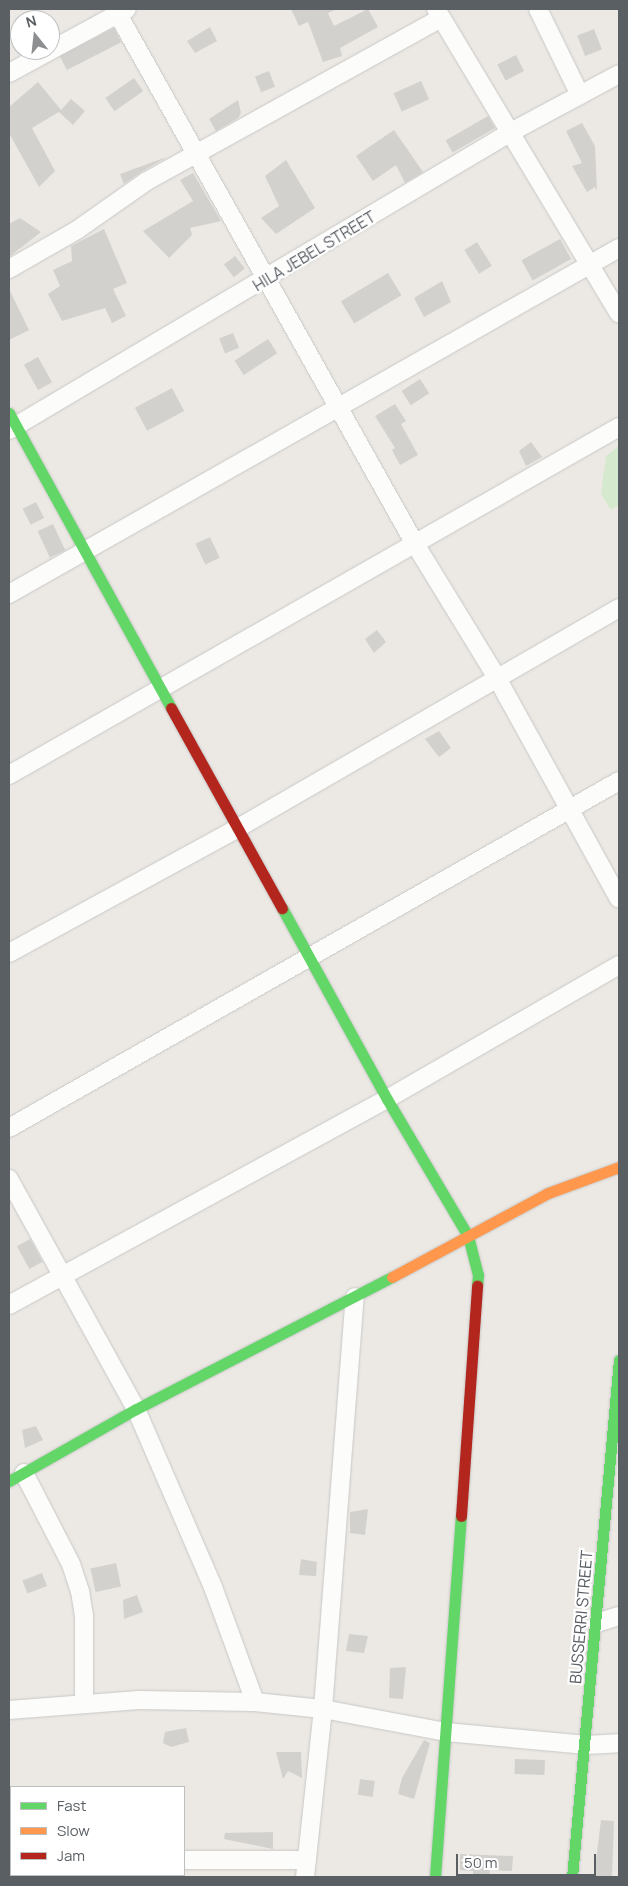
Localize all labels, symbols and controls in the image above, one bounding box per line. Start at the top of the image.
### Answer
north arrow [10,10,60,60]
text: N [24,11,38,32]
street label: HILA JEBEL STREET [249,207,379,295]
street label: BUSSERRI STREET [566,1549,596,1685]
legend [10,1786,185,1876]
text: Fast [57,1795,86,1816]
text: Slow [57,1820,90,1841]
scale bar [458,1844,598,1876]
text: Jam [57,1845,85,1866]
text: 50 m [464,1852,498,1873]

